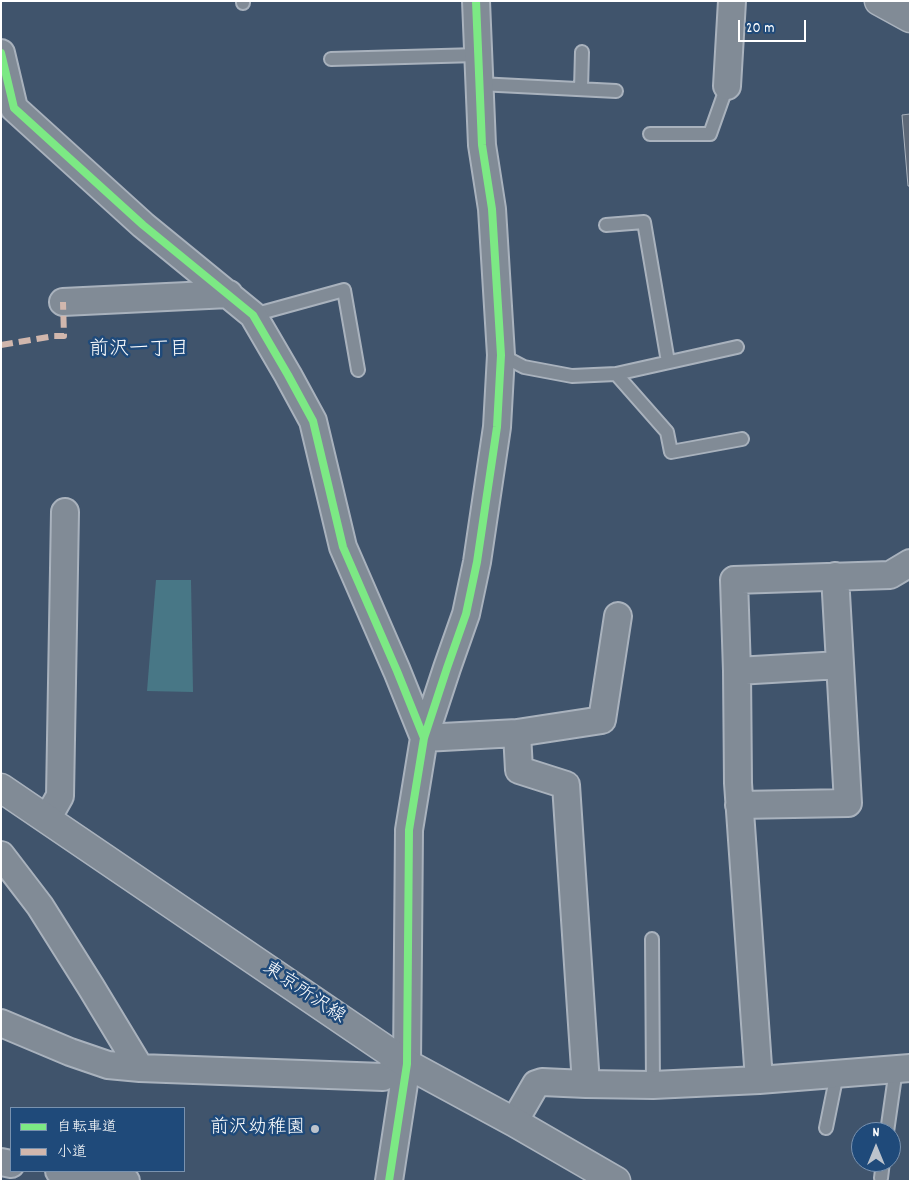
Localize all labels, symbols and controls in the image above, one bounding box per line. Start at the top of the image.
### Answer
scale bar [741,10,808,42]
text: 20 m [746,18,774,40]
district label: 前沢一丁目 [89,339,189,363]
street label: 東京所沢線 [257,958,349,1030]
legend [10,1107,185,1172]
text: 自転車道 [57,1117,117,1139]
place label: 前沢幼稚園 [210,1118,305,1140]
north arrow [851,1122,901,1172]
marker: 前沢幼稚園 [309,1123,321,1135]
text: N [873,1123,879,1143]
text: 小道 [57,1142,87,1164]

